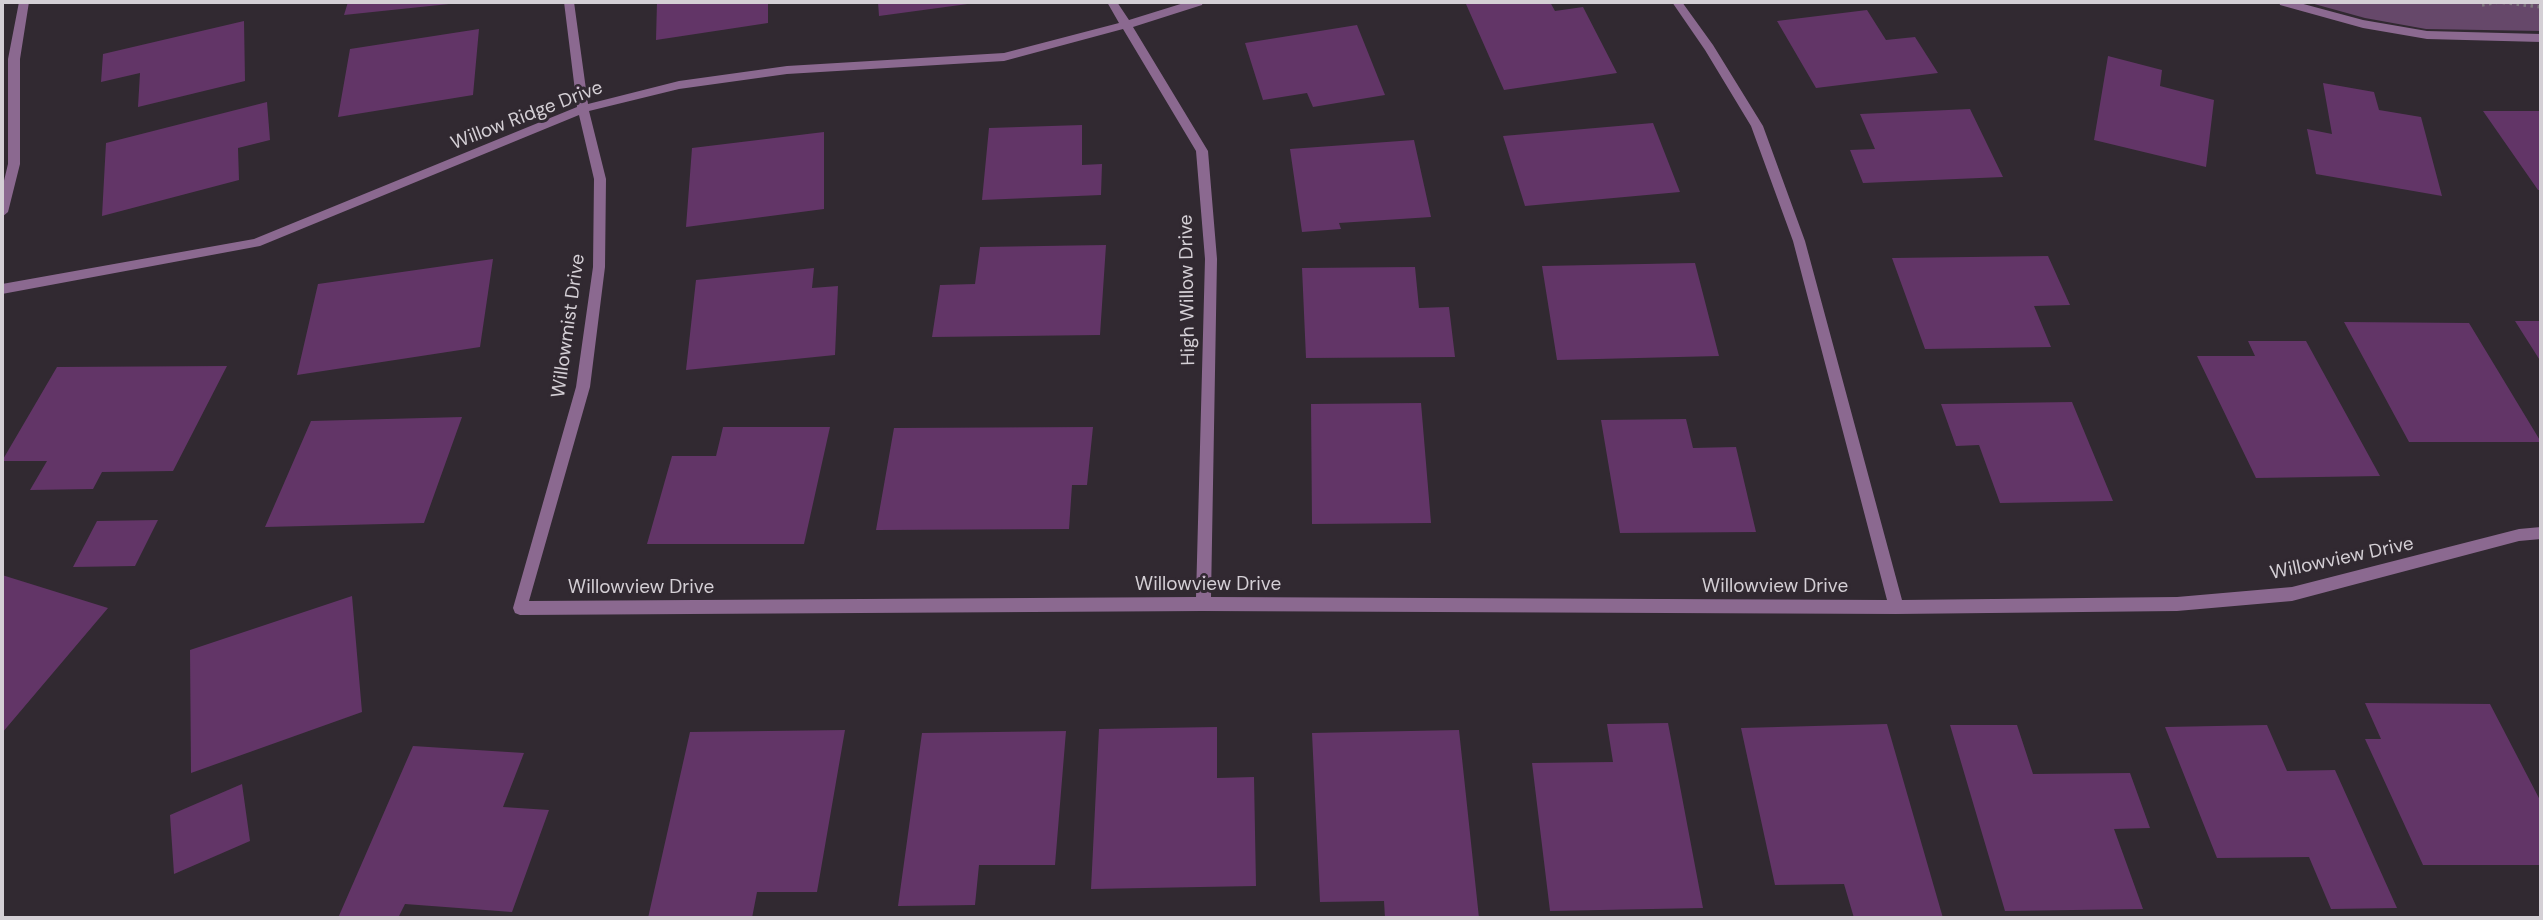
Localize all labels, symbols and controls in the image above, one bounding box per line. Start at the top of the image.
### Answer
street label: Willow Ridge Drive [448,77,606,155]
street label: High Willow Drive [1175,214,1201,366]
street label: Willowmist Drive [548,253,590,399]
street label: Willowview Drive [2268,533,2416,585]
street label: Willowview Drive [1135,574,1281,596]
street label: Willowview Drive [1702,576,1848,598]
street label: Willowview Drive [568,577,714,599]

